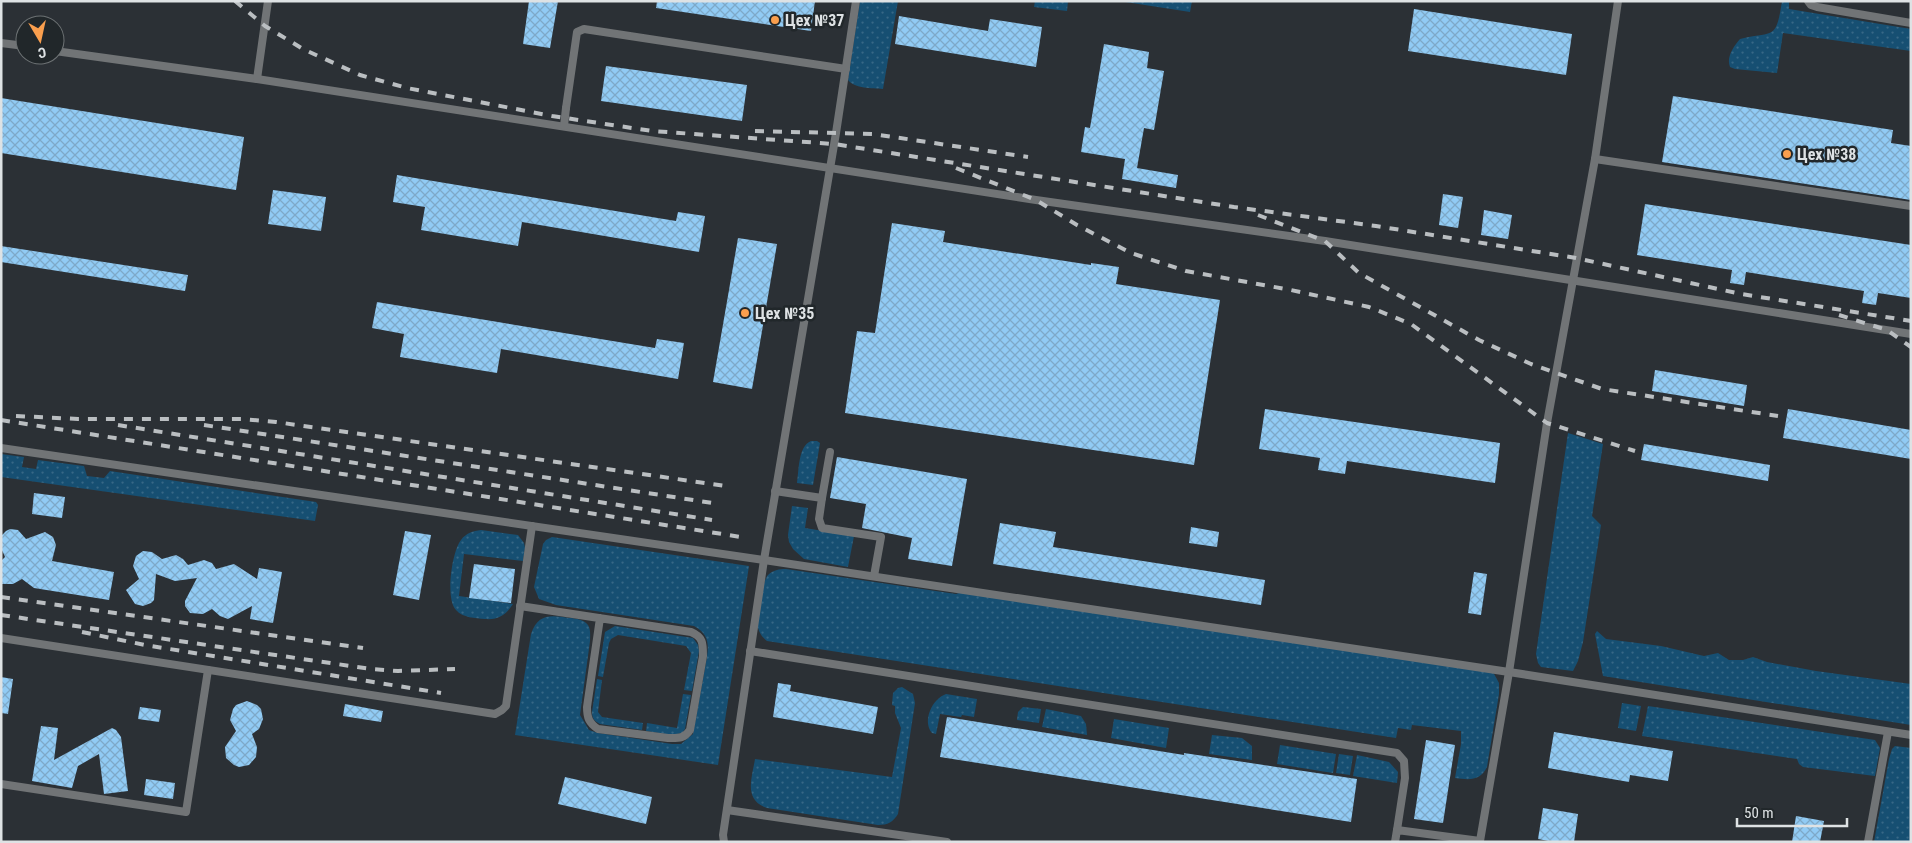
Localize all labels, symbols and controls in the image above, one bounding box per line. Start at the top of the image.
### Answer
place label: Цех №37 [785,11,844,30]
marker: Цех №37 [769,14,781,26]
north arrow [15,15,65,65]
text: С [37,44,47,61]
place label: Цех №38 [1797,145,1856,164]
marker: Цех №38 [1781,148,1793,160]
place label: Цех №35 [755,304,814,323]
marker: Цех №35 [739,307,751,319]
scale bar [1737,796,1847,828]
text: 50 m [1744,804,1774,822]

